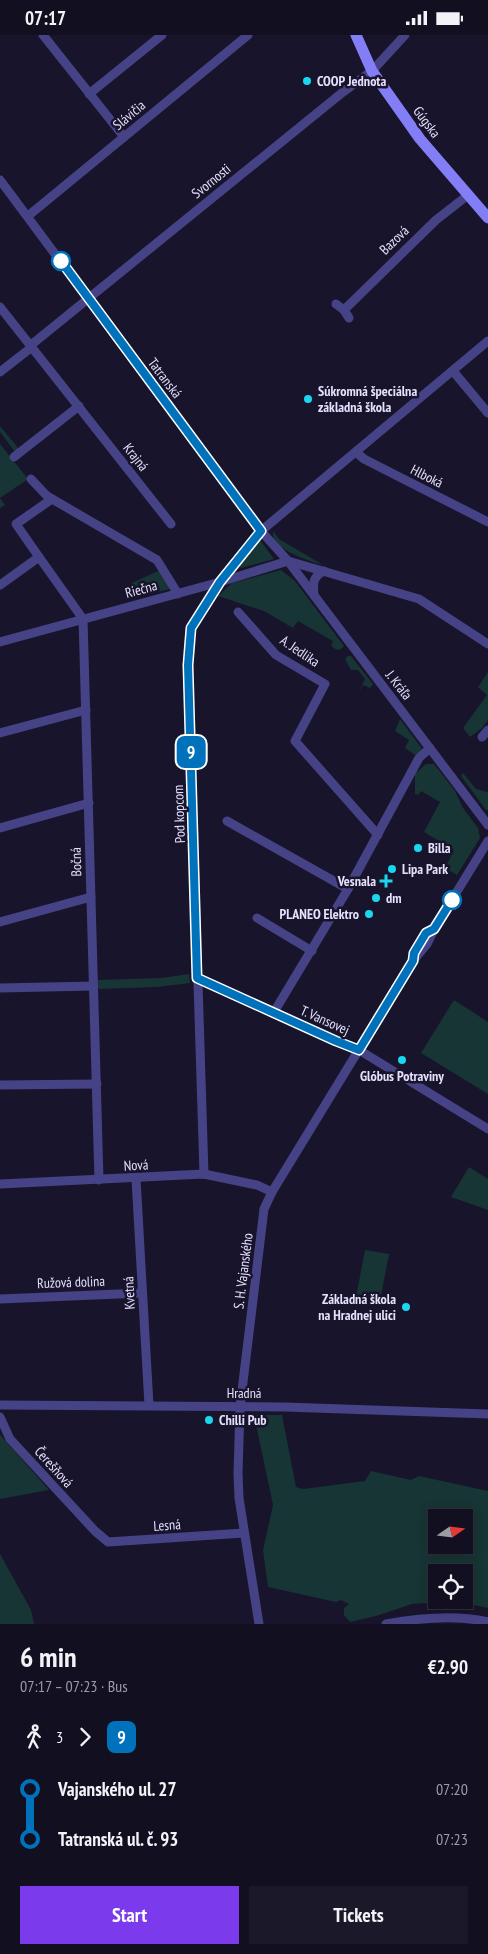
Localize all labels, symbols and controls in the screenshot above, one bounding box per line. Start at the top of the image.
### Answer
text: 07:17 [25,6,66,30]
place label: COOP Jednota [317,72,386,90]
marker: COOP Jednota [301,75,313,87]
street label: Slávičia [109,96,149,134]
street label: Gúgska [409,103,445,141]
street label: Svornosti [188,160,234,202]
street label: Bazová [376,222,412,258]
unlabelled marker [51,251,71,271]
street label: Tatranská [144,354,186,402]
place label: Súkromná špeciálna základná škola [318,382,417,416]
marker: Súkromná špeciálna základná škola [302,393,314,405]
street label: Krajná [119,439,153,475]
street label: Hlboká [408,460,446,492]
street label: Riečna [123,576,159,602]
street label: A. Jedlika [277,631,323,671]
street label: J. Kráľa [381,666,416,703]
line badge: 9 [175,736,207,768]
text: 9 [187,740,195,763]
street label: Pod kopcom [169,785,189,843]
place label: Billa [428,839,451,857]
marker: Billa [412,842,424,854]
street label: Bočná [67,847,85,877]
place label: Lipa Park [402,860,448,878]
marker: Lipa Park [386,863,398,875]
place label: Vesnala [337,872,376,890]
marker: Vesnala [380,875,392,887]
place label: dm [386,889,402,907]
unlabelled marker [442,890,462,910]
marker: dm [370,892,382,904]
place label: PLANEO Elektro [280,905,359,923]
marker: PLANEO Elektro [363,908,375,920]
street label: T. Vansovej [298,1001,352,1039]
marker: Glóbus Potraviny [396,1054,408,1066]
place label: Glóbus Potraviny [360,1067,444,1085]
street label: Nová [123,1155,149,1175]
street label: S. H. Vajanského [229,1232,257,1310]
street label: Ružová dolina [37,1272,105,1292]
street label: Kvetná [119,1276,139,1310]
place label: Základná škola na Hradnej ulici [318,1290,396,1324]
marker: Základná škola na Hradnej ulici [400,1301,412,1313]
street label: Hradná [227,1384,261,1402]
place label: Chilli Pub [219,1411,266,1429]
marker: Chilli Pub [203,1414,215,1426]
street label: Čerešňová [31,1443,77,1491]
north arrow [428,1509,472,1554]
map controls [428,1509,473,1609]
street label: Lesná [153,1515,181,1535]
button: locate [428,1564,473,1609]
text: 6 min [20,1638,77,1675]
text: €2.90 [428,1655,468,1679]
text: 07:17 – 07:23 · Bus [20,1676,128,1696]
icon: walk [20,1723,48,1751]
icon: forward [71,1723,99,1751]
text: 9 [117,1725,126,1748]
text: 3 [56,1727,63,1747]
text: Vajanského ul. 27 [58,1777,176,1801]
text: 07:20 [436,1779,468,1799]
text: Tatranská ul. č. 93 [58,1827,178,1851]
text: 07:23 [436,1829,468,1849]
button: Start [20,1886,239,1944]
button: Tickets [249,1886,468,1944]

